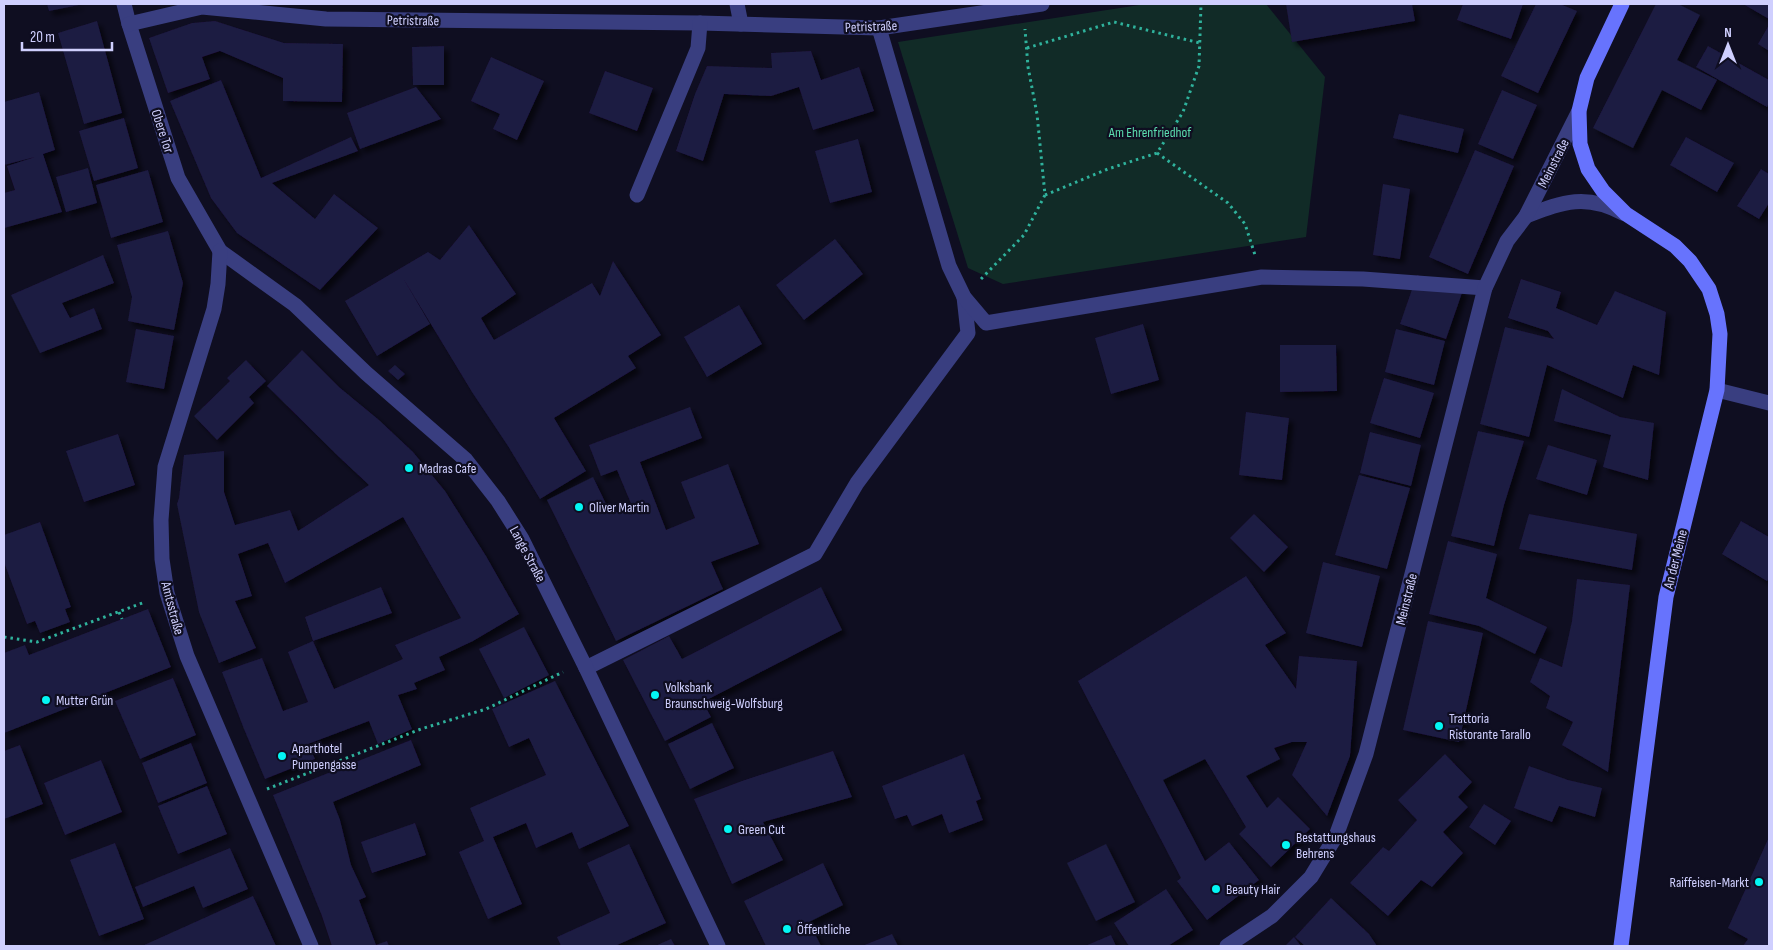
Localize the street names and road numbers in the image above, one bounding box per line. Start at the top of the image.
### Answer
street label: Petristraße [387,12,439,29]
street label: Petristraße [845,17,897,36]
street label: Obere Tor [148,107,177,155]
street label: Meinstraße [1534,136,1573,190]
street label: Lange Straße [506,523,549,585]
street label: An der Meine [1660,528,1691,591]
street label: Meinstraße [1392,572,1421,627]
street label: Amtsstraße [157,579,188,637]

